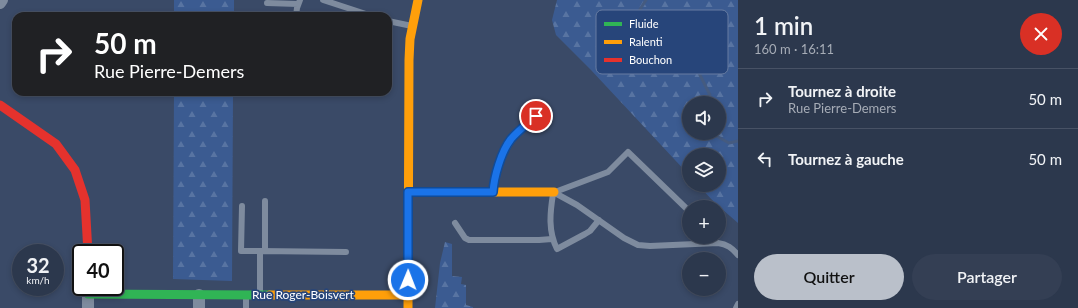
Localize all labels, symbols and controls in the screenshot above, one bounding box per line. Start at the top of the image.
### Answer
legend [596,10,728,74]
text: 1 min [754,11,813,40]
button: close [1020,13,1062,55]
text: Fluide [629,17,659,30]
text: 50 m [94,26,157,60]
icon: right [28,28,80,80]
text: Ralenti [629,35,663,48]
text: 160 m · 16:11 [754,41,834,57]
text: Bouchon [629,53,672,66]
text: Rue Pierre-Demers [94,60,244,82]
text: Tournez à droite [788,82,896,100]
icon: right [754,88,776,110]
text: 50 m [1028,90,1062,108]
map controls [682,96,726,296]
button: sound [682,96,726,140]
pin [519,99,553,133]
text: Rue Pierre-Demers [788,100,897,116]
icon: arrive [525,105,547,127]
button: layers [682,148,726,192]
icon: left [754,148,776,170]
text: Tournez à gauche [788,150,904,168]
text: 50 m [1028,150,1062,168]
button: + [682,200,726,244]
speed limit sign: 40 [72,244,124,296]
button: − [682,252,726,296]
text: 32 [26,253,50,277]
button: Quitter [754,254,904,300]
button: Partager [912,254,1062,300]
position arrow [387,259,429,301]
text: km/h [26,274,50,286]
street label: Rue Roger-Boisvert [252,287,355,302]

